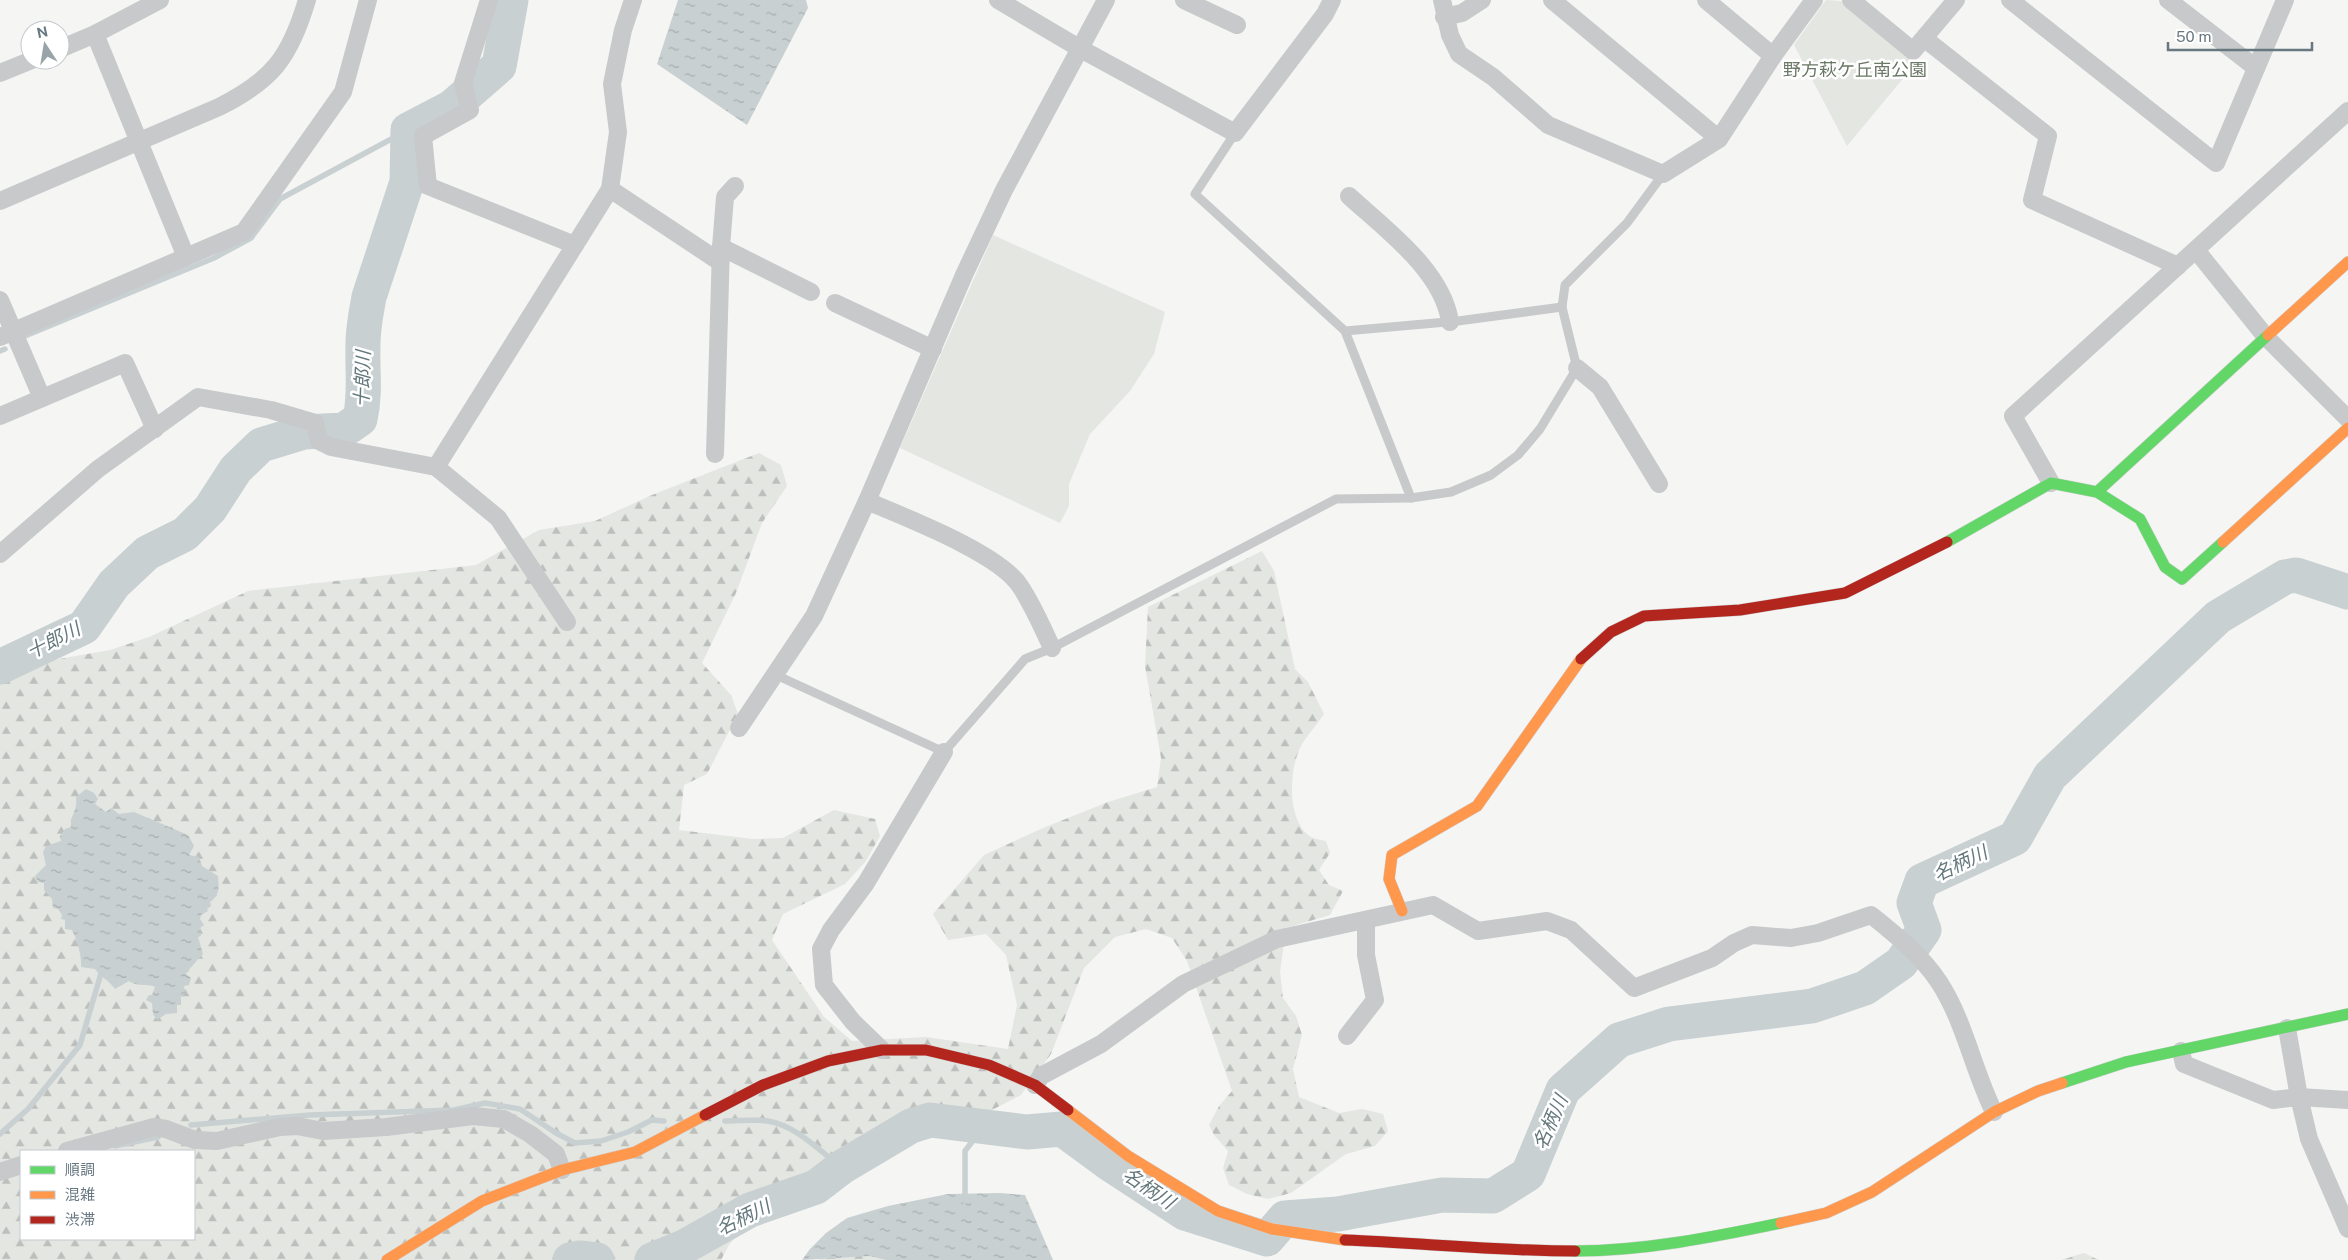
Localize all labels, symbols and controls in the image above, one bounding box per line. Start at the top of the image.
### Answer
north arrow [20,20,70,70]
scale bar [2168,20,2312,52]
text: N [35,23,49,41]
text: 50 m [2176,28,2211,45]
park label: 野方萩ケ丘南公園 [1783,59,1927,80]
water label: 十郎川 [350,348,374,408]
water label: 十郎川 [23,616,85,663]
water label: 名柄川 [1930,840,1992,885]
water label: 名柄川 [1528,1090,1572,1153]
legend [20,1150,195,1240]
text: 順調 [65,1161,95,1178]
water label: 名柄川 [1119,1163,1180,1214]
text: 混雑 [65,1186,95,1203]
water label: 名柄川 [713,1194,775,1239]
text: 渋滞 [65,1211,95,1228]

